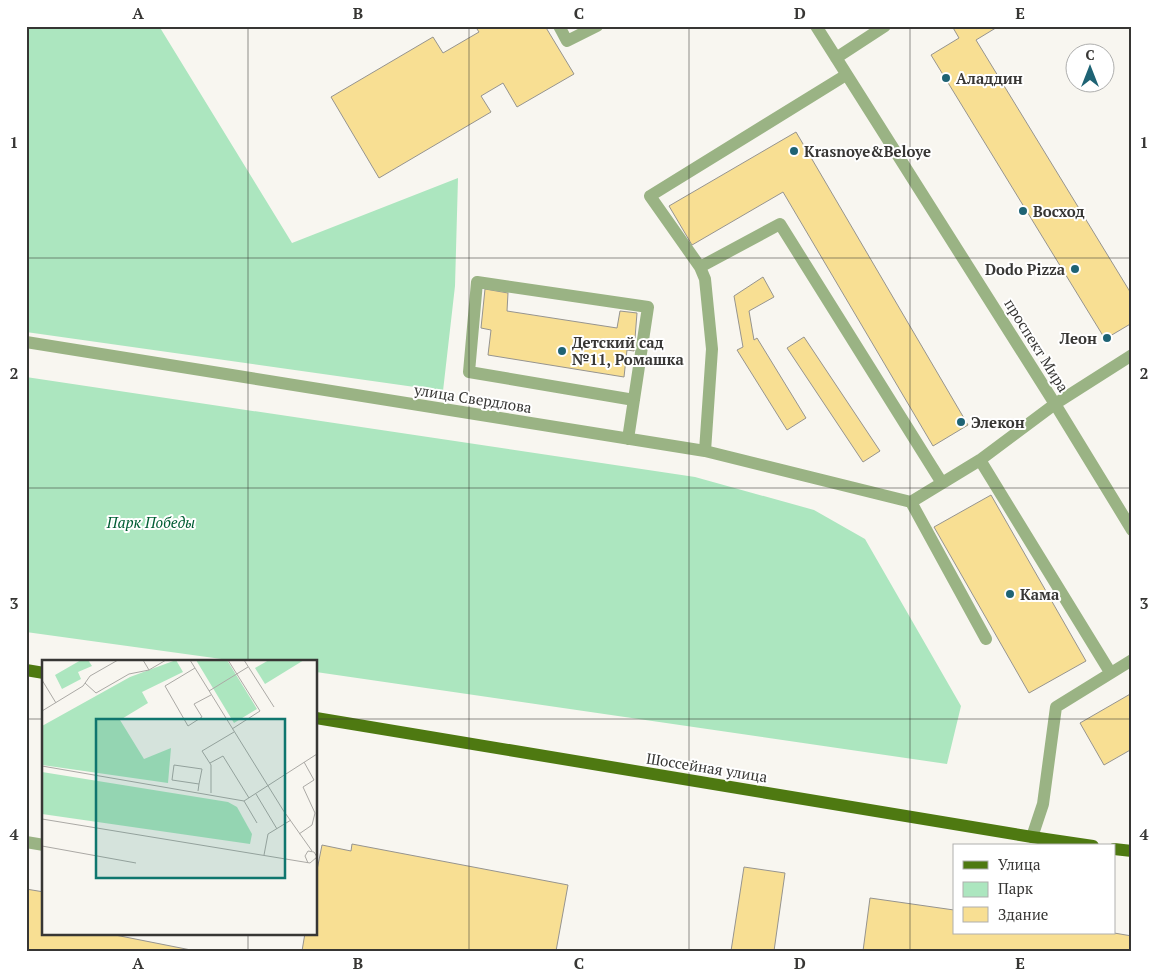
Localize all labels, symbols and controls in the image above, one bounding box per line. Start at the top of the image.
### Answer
text: A [132,2,144,24]
text: B [353,2,363,24]
text: C [574,2,584,24]
text: D [794,2,806,24]
text: E [1015,2,1025,24]
north arrow [1066,42,1116,92]
text: С [1085,45,1095,64]
place label: Аладдин [956,68,1023,88]
marker: Аладдин [940,72,952,84]
text: 1 [9,131,19,153]
text: 1 [1139,131,1149,153]
place label: Krasnoye&Beloye [804,141,931,161]
marker: Krasnoye&Beloye [788,145,800,157]
place label: Восход [1033,201,1085,221]
marker: Восход [1017,205,1029,217]
place label: Dodo Pizza [985,259,1066,279]
marker: Dodo Pizza [1069,263,1081,275]
street label: проспект Мира [1000,295,1074,396]
place label: Леон [1059,328,1097,348]
place label: Детский сад №11, Ромашка [572,332,685,369]
marker: Леон [1101,332,1113,344]
marker: Детский сад №11, Ромашка [556,345,568,357]
text: 2 [9,362,19,384]
text: 2 [1139,362,1149,384]
street label: улица Свердлова [412,379,534,417]
place label: Элекон [971,412,1025,432]
marker: Элекон [955,416,967,428]
park label: Парк Победы [106,512,195,532]
place label: Кама [1020,584,1060,604]
marker: Кама [1004,588,1016,600]
text: 3 [9,592,19,614]
text: 3 [1139,592,1149,614]
inset map [42,660,318,934]
street label: Шоссейная улица [645,748,769,786]
text: 4 [9,823,19,845]
text: 4 [1139,823,1149,845]
legend [953,844,1116,934]
text: Улица [998,854,1041,874]
text: Парк [998,878,1034,898]
text: Здание [998,904,1048,924]
text: A [132,952,144,974]
text: B [353,952,363,974]
text: C [574,952,584,974]
text: D [794,952,806,974]
text: E [1015,952,1025,974]

